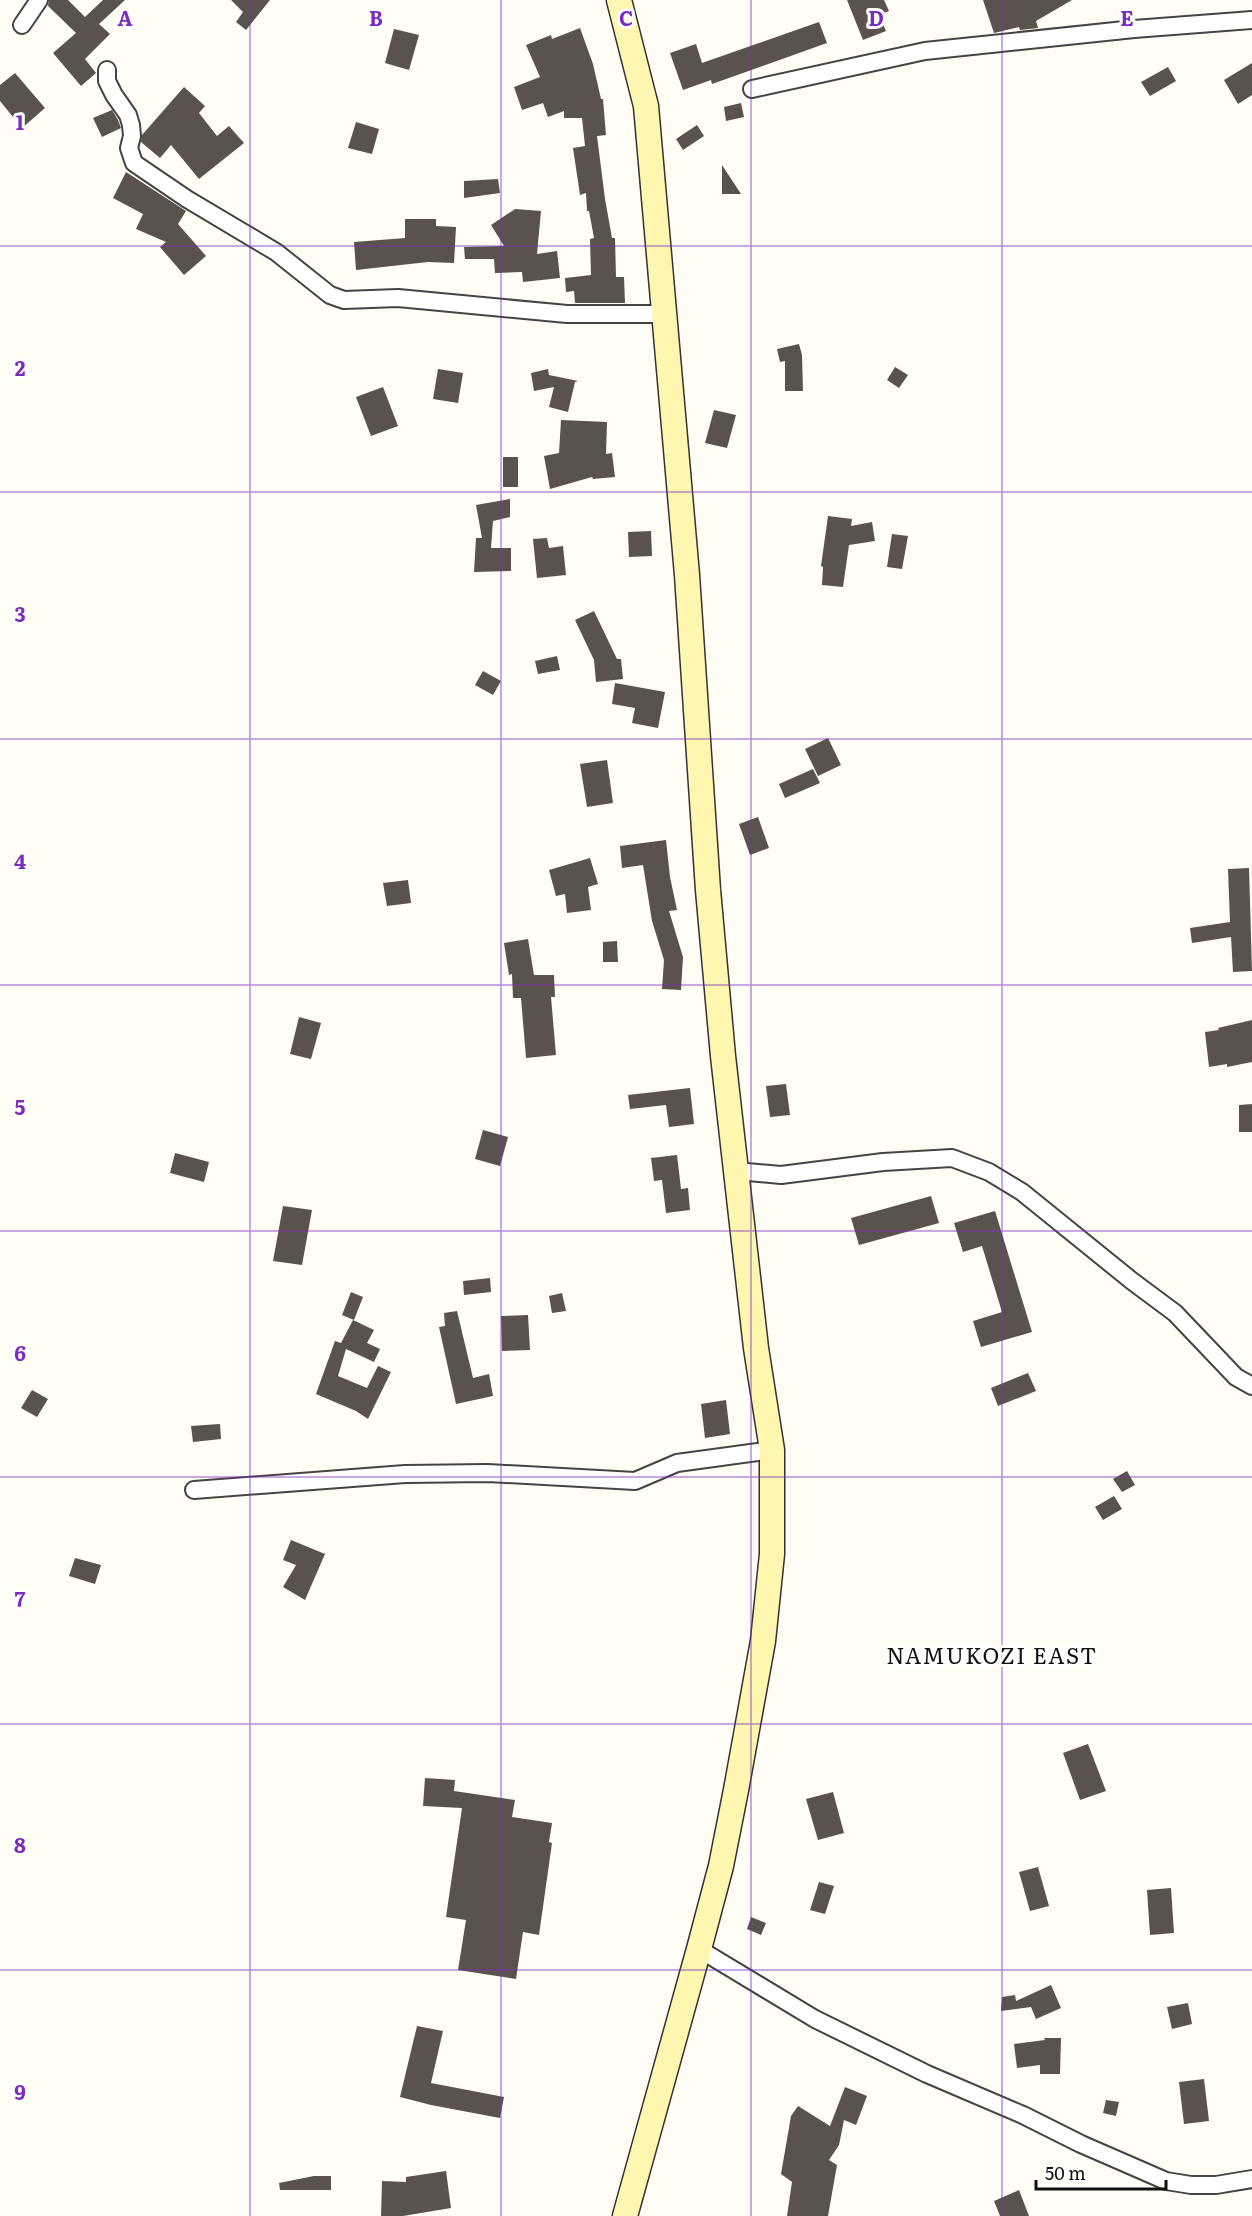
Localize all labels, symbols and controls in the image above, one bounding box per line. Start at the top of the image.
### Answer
text: A [117,2,133,32]
text: B [369,2,383,32]
text: C [619,2,633,32]
text: D [868,2,884,32]
text: E [1120,2,1134,32]
text: 1 [16,106,24,136]
text: 2 [15,352,26,382]
text: 3 [14,598,26,628]
text: 4 [14,845,26,875]
text: 5 [15,1091,26,1121]
text: 6 [14,1337,26,1367]
text: 7 [15,1583,26,1613]
district label: NAMUKOZI EAST [886,1638,1098,1671]
text: 8 [14,1829,26,1859]
text: 9 [14,2076,26,2106]
scale bar [1036,2153,1166,2191]
text: 50 m [1045,2159,1086,2186]

